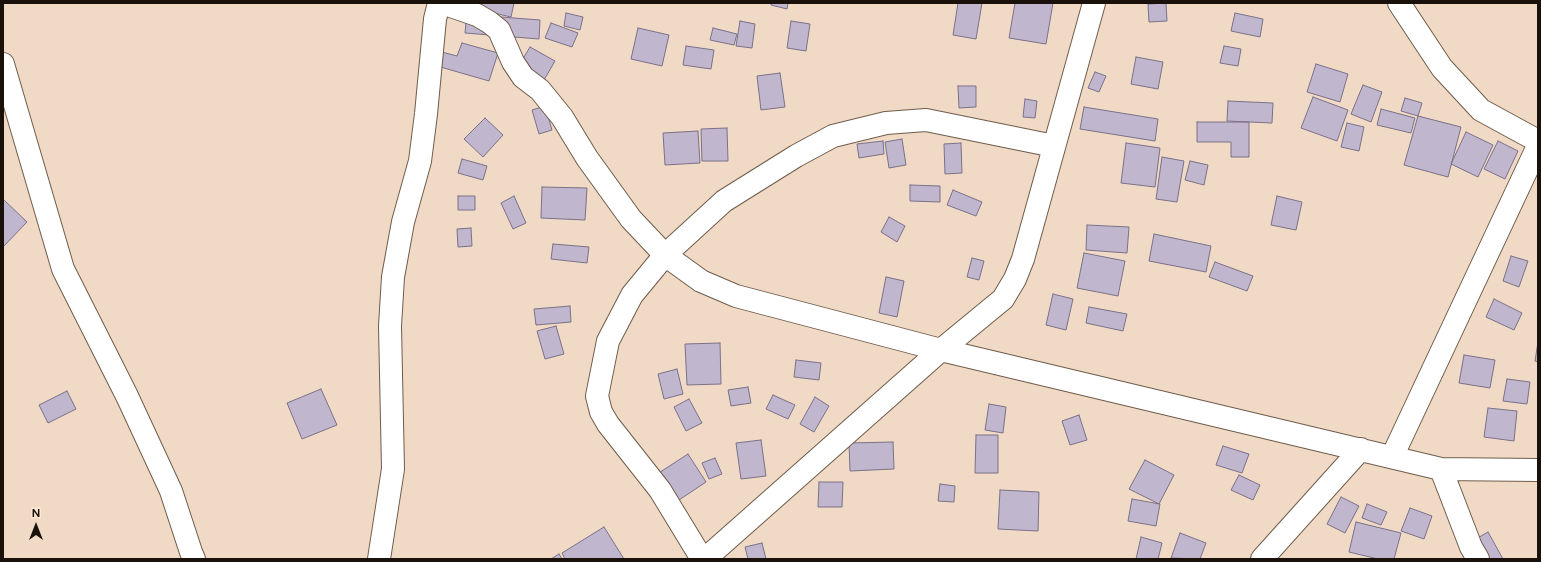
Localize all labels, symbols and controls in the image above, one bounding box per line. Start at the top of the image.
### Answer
north arrow [16,506,56,546]
text: N [32,507,40,520]

